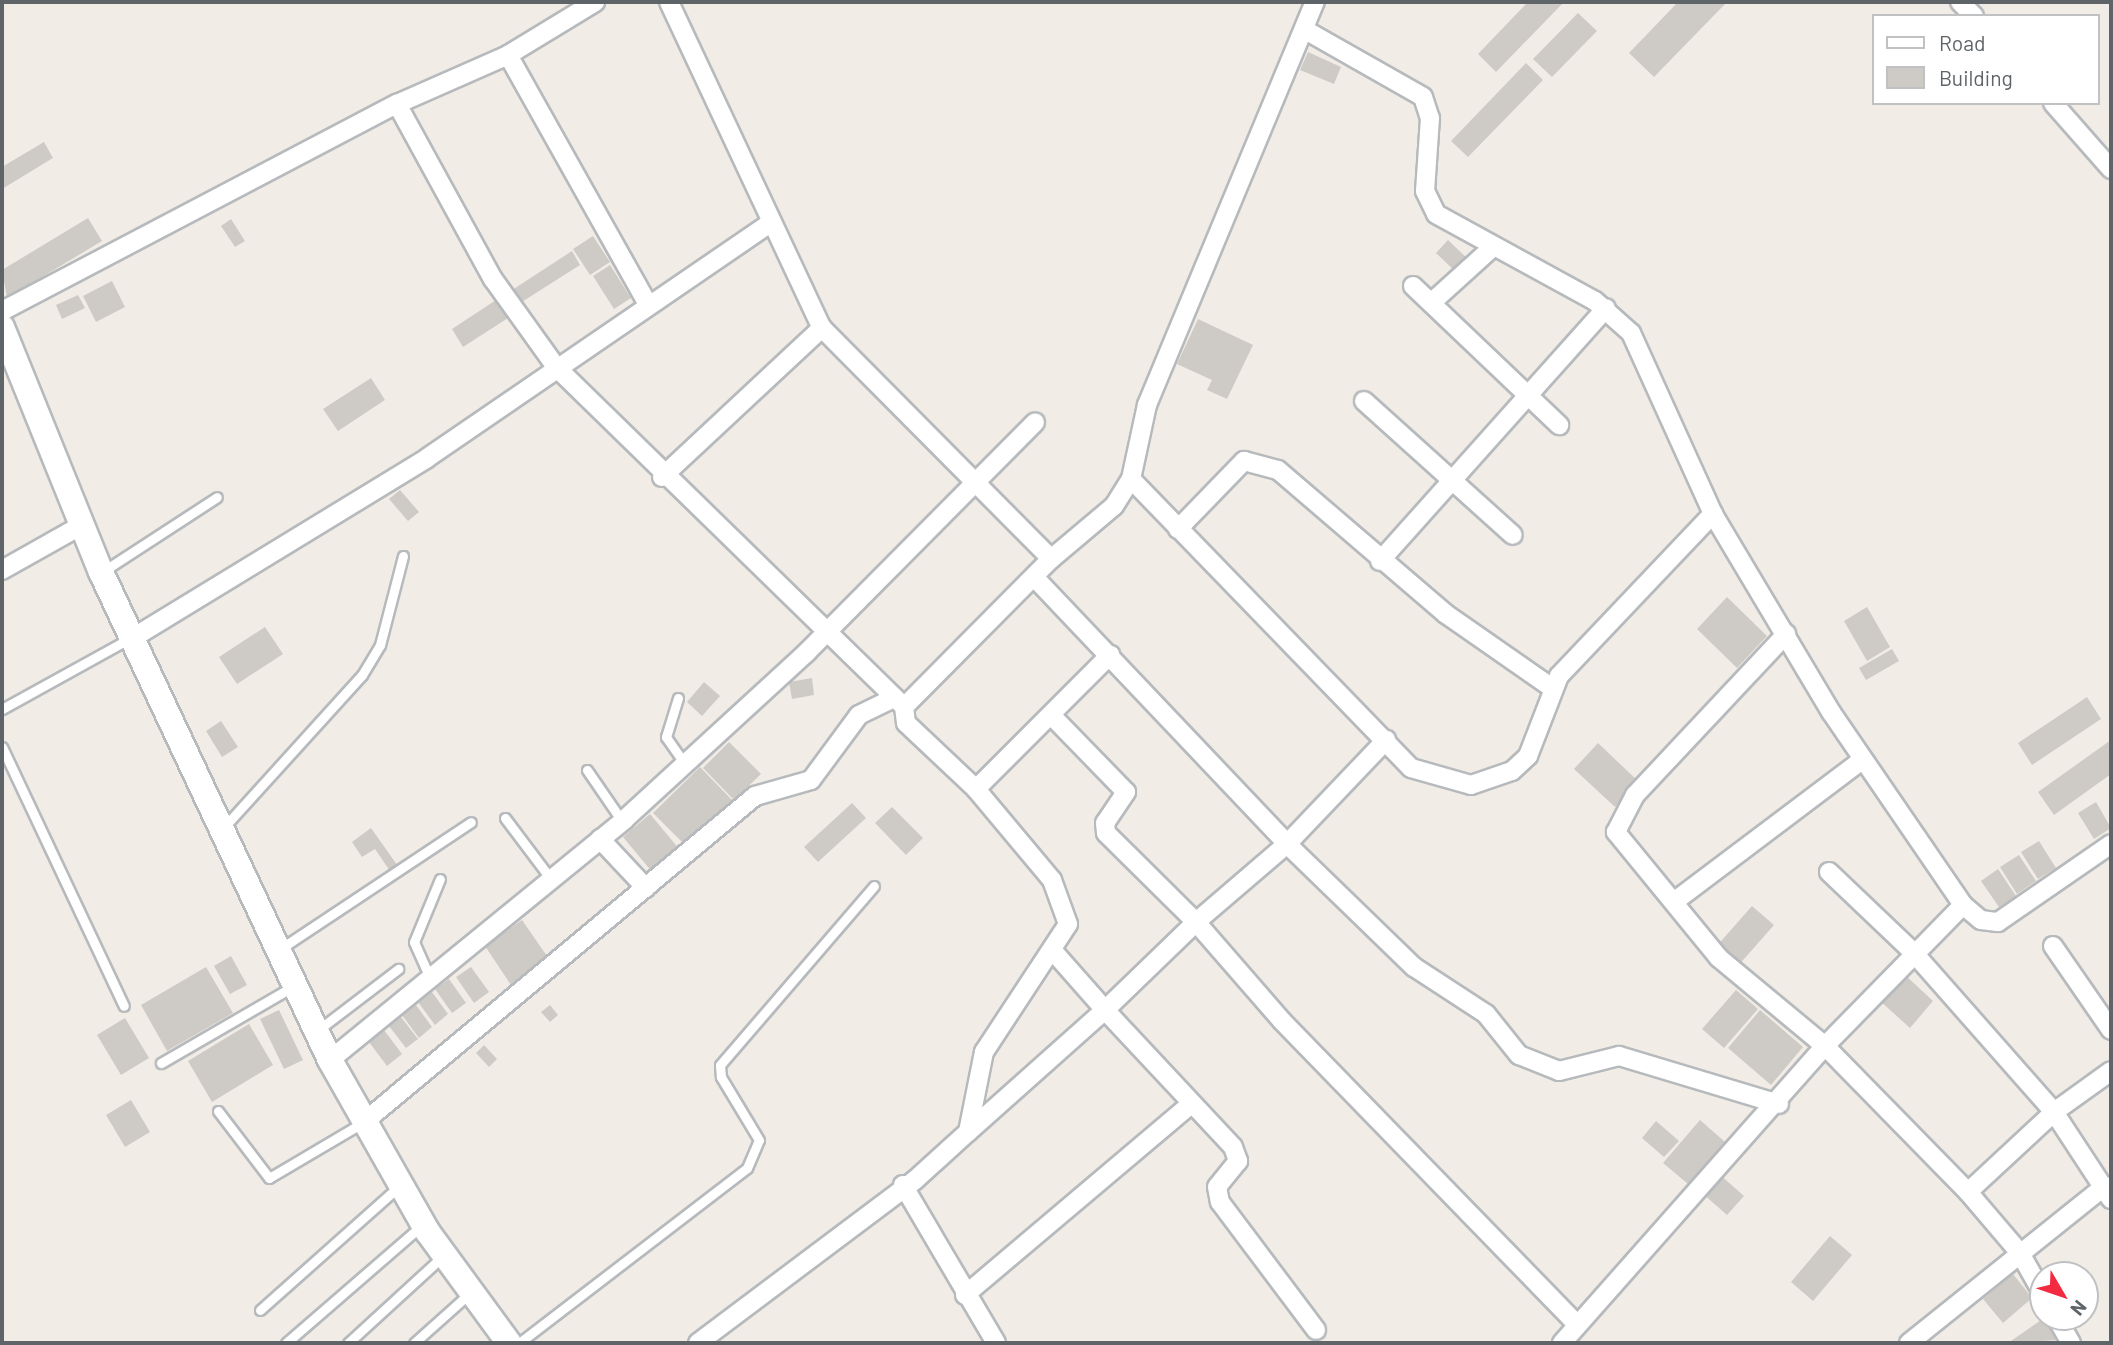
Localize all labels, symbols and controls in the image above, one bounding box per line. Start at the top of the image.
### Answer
legend [1871,14,2099,105]
text: Road [1939,30,1985,55]
text: Building [1939,65,2013,90]
north arrow [2029,1261,2099,1331]
text: N [2066,1296,2092,1320]

